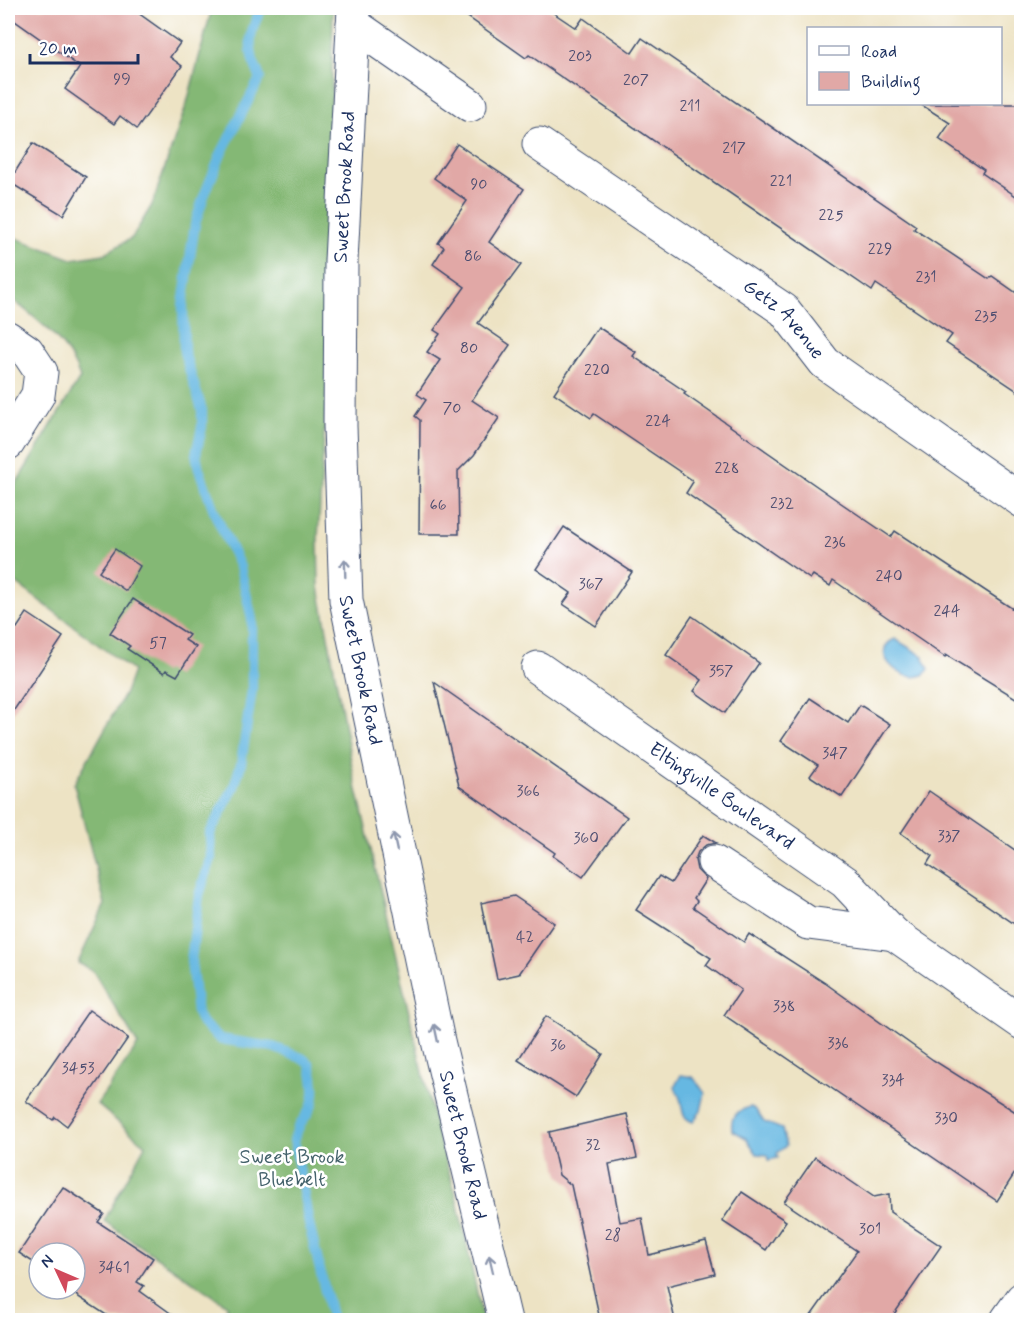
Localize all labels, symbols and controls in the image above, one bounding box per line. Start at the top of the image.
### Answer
scale bar [30,27,138,65]
legend [807,27,1002,105]
text: 20 m [39,37,77,61]
text: Road [861,40,897,64]
house number: 203 [568,46,592,67]
house number: 99 [113,69,131,90]
house number: 207 [623,70,649,91]
text: Building [861,70,921,96]
house number: 211 [680,96,700,117]
street label: Sweet Brook Road [328,110,362,264]
house number: 217 [722,138,746,159]
house number: 221 [770,171,792,192]
house number: 90 [470,174,488,195]
house number: 225 [818,205,844,226]
house number: 229 [868,239,892,260]
house number: 86 [464,246,482,267]
house number: 231 [916,267,936,288]
street label: Getz Avenue [738,272,831,365]
house number: 235 [974,306,998,327]
house number: 80 [460,338,478,359]
house number: 220 [584,360,610,381]
house number: 70 [443,398,461,419]
house number: 224 [645,411,671,432]
house number: 228 [715,458,739,479]
house number: 232 [770,493,795,514]
house number: 66 [429,495,447,516]
house number: 236 [824,532,846,553]
one-way arrow [339,559,351,579]
house number: 240 [875,566,903,587]
house number: 367 [578,574,604,595]
street label: Sweet Brook Road [332,593,389,747]
house number: 244 [934,601,960,622]
house number: 57 [149,633,167,654]
house number: 357 [709,661,733,682]
street label: Eltingville Boulevard [644,736,800,856]
house number: 347 [822,743,848,764]
house number: 366 [516,781,540,802]
house number: 337 [938,826,961,847]
house number: 360 [573,828,599,849]
one-way arrow [389,833,401,852]
house number: 42 [516,927,534,948]
house number: 338 [773,996,795,1017]
one-way arrow [430,1024,442,1043]
house number: 336 [827,1033,849,1054]
house number: 36 [550,1035,566,1056]
house number: 3453 [61,1058,95,1079]
street label: Sweet Brook Road [432,1068,494,1222]
house number: 334 [881,1070,905,1091]
house number: 330 [934,1108,958,1129]
house number: 32 [585,1135,601,1156]
park label: Sweet Brook Bluebelt [239,1144,345,1194]
house number: 301 [859,1219,881,1240]
house number: 28 [605,1225,621,1246]
north arrow [27,1241,87,1301]
text: N [36,1250,59,1273]
one-way arrow [485,1254,497,1273]
house number: 3461 [98,1257,130,1278]

